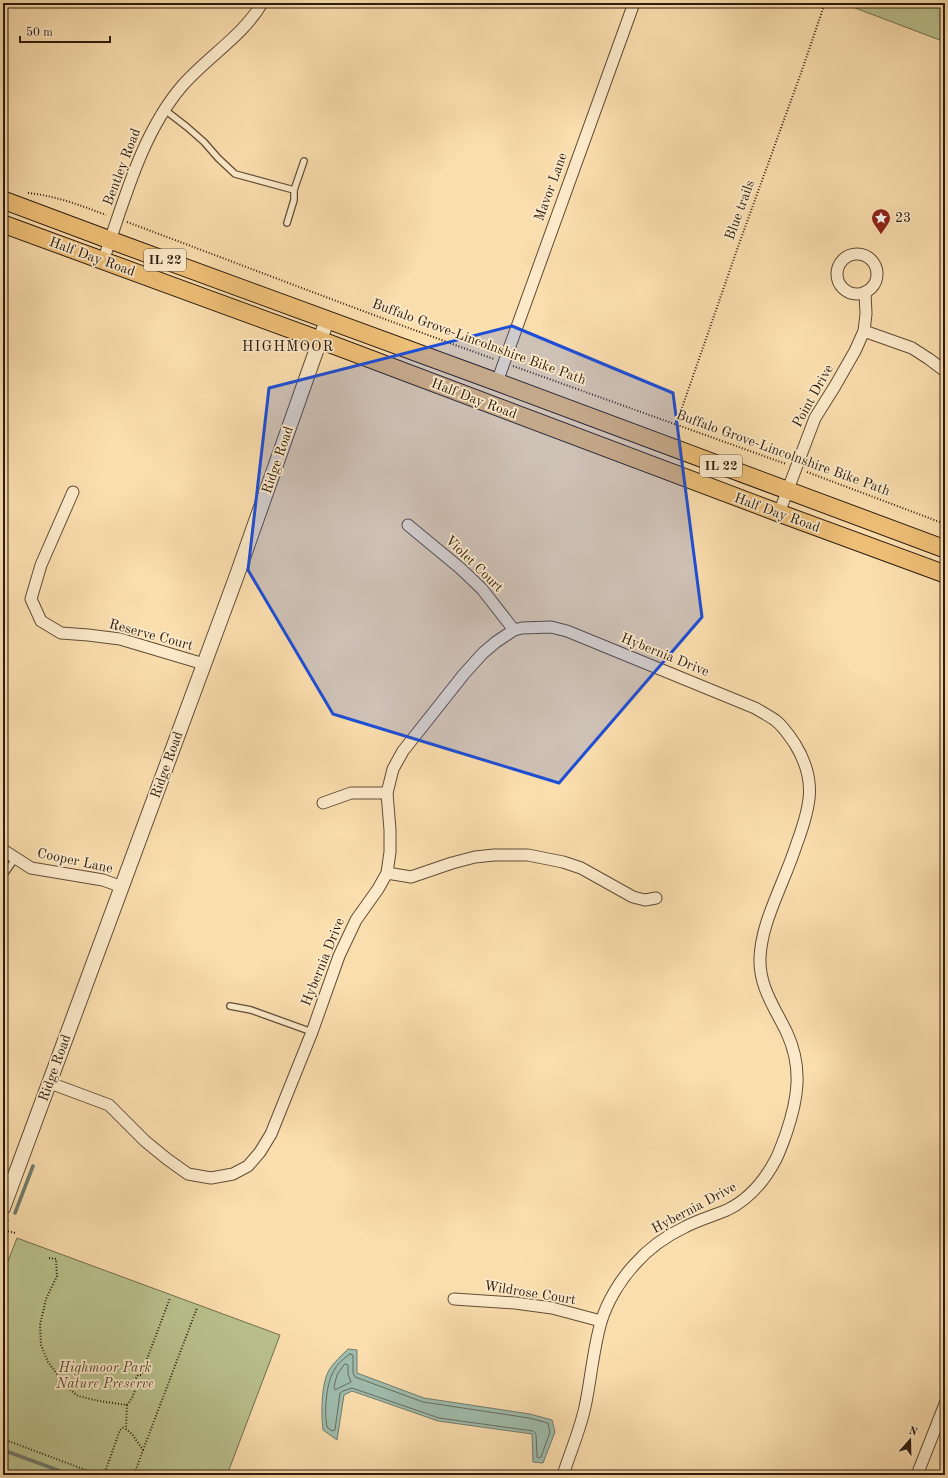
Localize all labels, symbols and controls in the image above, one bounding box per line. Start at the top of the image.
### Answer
scale bar [20,18,110,44]
text: 50 m [26,26,53,39]
street label: Bentley Road [101,127,143,207]
street label: Mavor Lane [532,151,570,223]
street label: Blue trails [723,178,757,242]
place icon: 23 [870,207,892,235]
place label: 23 [895,211,911,225]
street label: Half Day Road [47,235,137,279]
road number: IL 22 [144,249,186,271]
street label: Buffalo Grove-Lincolnshire Bike Path [370,297,588,387]
district label: HIGHMOOR [242,340,334,355]
street label: Point Drive [790,362,836,430]
street label: Half Day Road [429,376,519,422]
street label: Buffalo Grove-Lincolnshire Bike Path [674,408,892,498]
street label: Ridge Road [260,425,296,495]
road number: IL 22 [700,455,742,477]
street label: Half Day Road [732,491,822,535]
street label: Violet Court [442,533,506,595]
street label: Reserve Court [108,617,195,653]
street label: Hybernia Drive [619,631,711,679]
street label: Ridge Road [148,730,186,800]
street label: Cooper Lane [36,846,114,876]
street label: Hybernia Drive [299,916,347,1008]
street label: Ridge Road [36,1033,74,1103]
street label: Hybernia Drive [649,1180,739,1236]
street label: Wildrose Court [483,1279,577,1307]
park label: Highmoor Park Nature Preserve [55,1361,154,1391]
north arrow [890,1420,930,1460]
text: N [907,1425,919,1439]

